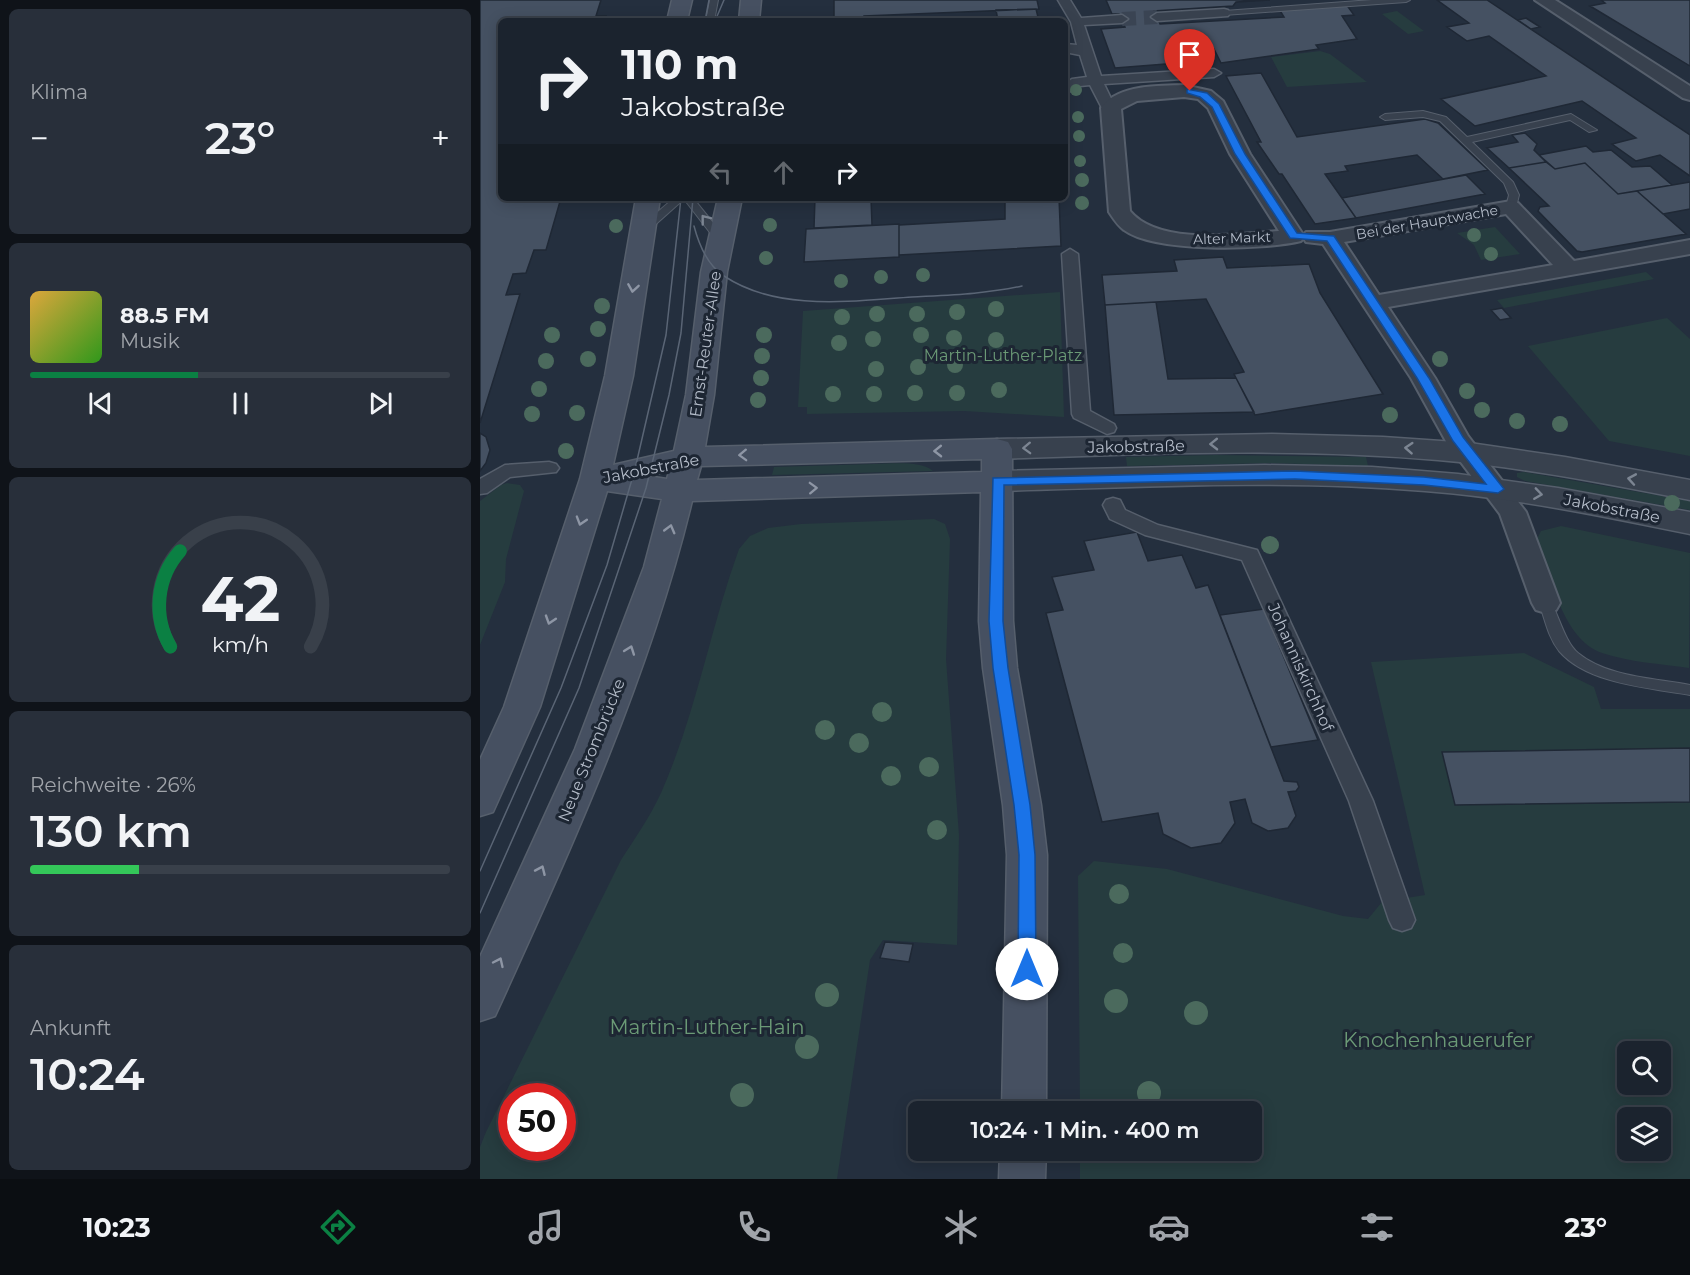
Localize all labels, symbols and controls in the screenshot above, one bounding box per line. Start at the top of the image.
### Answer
pin [1164,29,1215,91]
text: 110 m [621,38,738,90]
icon: arrive [1173,38,1206,71]
icon: right [522,42,600,120]
text: Klima [30,80,88,104]
text: Jakobstraße [621,90,785,123]
text: 23° [205,110,275,165]
text: − [30,118,49,158]
text: + [431,118,450,158]
icon: left [704,156,737,189]
icon: ahead [767,156,800,189]
icon: right [830,156,863,189]
street label: Bei der Hauptwache [1355,201,1499,243]
one-way arrow [702,215,713,226]
street label: Alter Markt [1193,228,1272,248]
street label: Ernst-Reuter-Allee [686,270,725,418]
one-way arrow [627,282,640,292]
text: 88.5 FM [120,302,209,329]
text: Musik [120,329,180,353]
park label: Martin-Luther-Platz [924,346,1082,365]
icon: previous [84,387,117,420]
icon: pause [224,387,257,420]
icon: next [364,387,397,420]
street label: Jakobstraße [1086,436,1185,457]
one-way arrow [1210,438,1219,450]
one-way arrow [1022,442,1031,455]
one-way arrow [1405,442,1414,455]
one-way arrow [934,444,943,457]
one-way arrow [739,449,748,462]
street label: Jakobstraße [600,450,701,487]
one-way arrow [1628,473,1638,486]
one-way arrow [809,481,818,494]
one-way arrow [1533,488,1543,500]
street label: Jakobstraße [1561,490,1662,527]
one-way arrow [576,515,589,526]
one-way arrow [663,524,675,535]
text: 42 [200,561,280,637]
street label: Johanniskirchhof [1263,599,1338,735]
one-way arrow [545,614,558,625]
text: km/h [211,631,269,657]
one-way arrow [623,645,636,656]
street label: Neue Strombrücke [554,676,629,825]
text: Reichweite · 26% [30,773,196,797]
text: 130 km [30,803,192,858]
one-way arrow [534,865,546,876]
position arrow [995,937,1059,1001]
one-way arrow [491,958,503,969]
park label: Martin-Luther-Hain [609,1015,805,1039]
text: Ankunft [30,1016,111,1040]
park label: Knochenhauerufer [1343,1028,1533,1052]
map controls [1617,1041,1671,1161]
button: search [1617,1041,1671,1095]
text: 10:24 [30,1046,145,1101]
speed limit sign: 50 [498,1083,576,1161]
button: layers [1617,1107,1671,1161]
text: 10:24 · 1 Min. · 400 m [971,1117,1199,1144]
icon: directions [317,1206,359,1248]
icon: music [525,1206,567,1248]
icon: phone [733,1206,775,1248]
icon: climate [940,1206,982,1248]
icon: car [1148,1206,1190,1248]
icon: filters [1356,1206,1398,1248]
text: 10:23 [83,1211,151,1244]
text: 23° [1564,1211,1607,1244]

